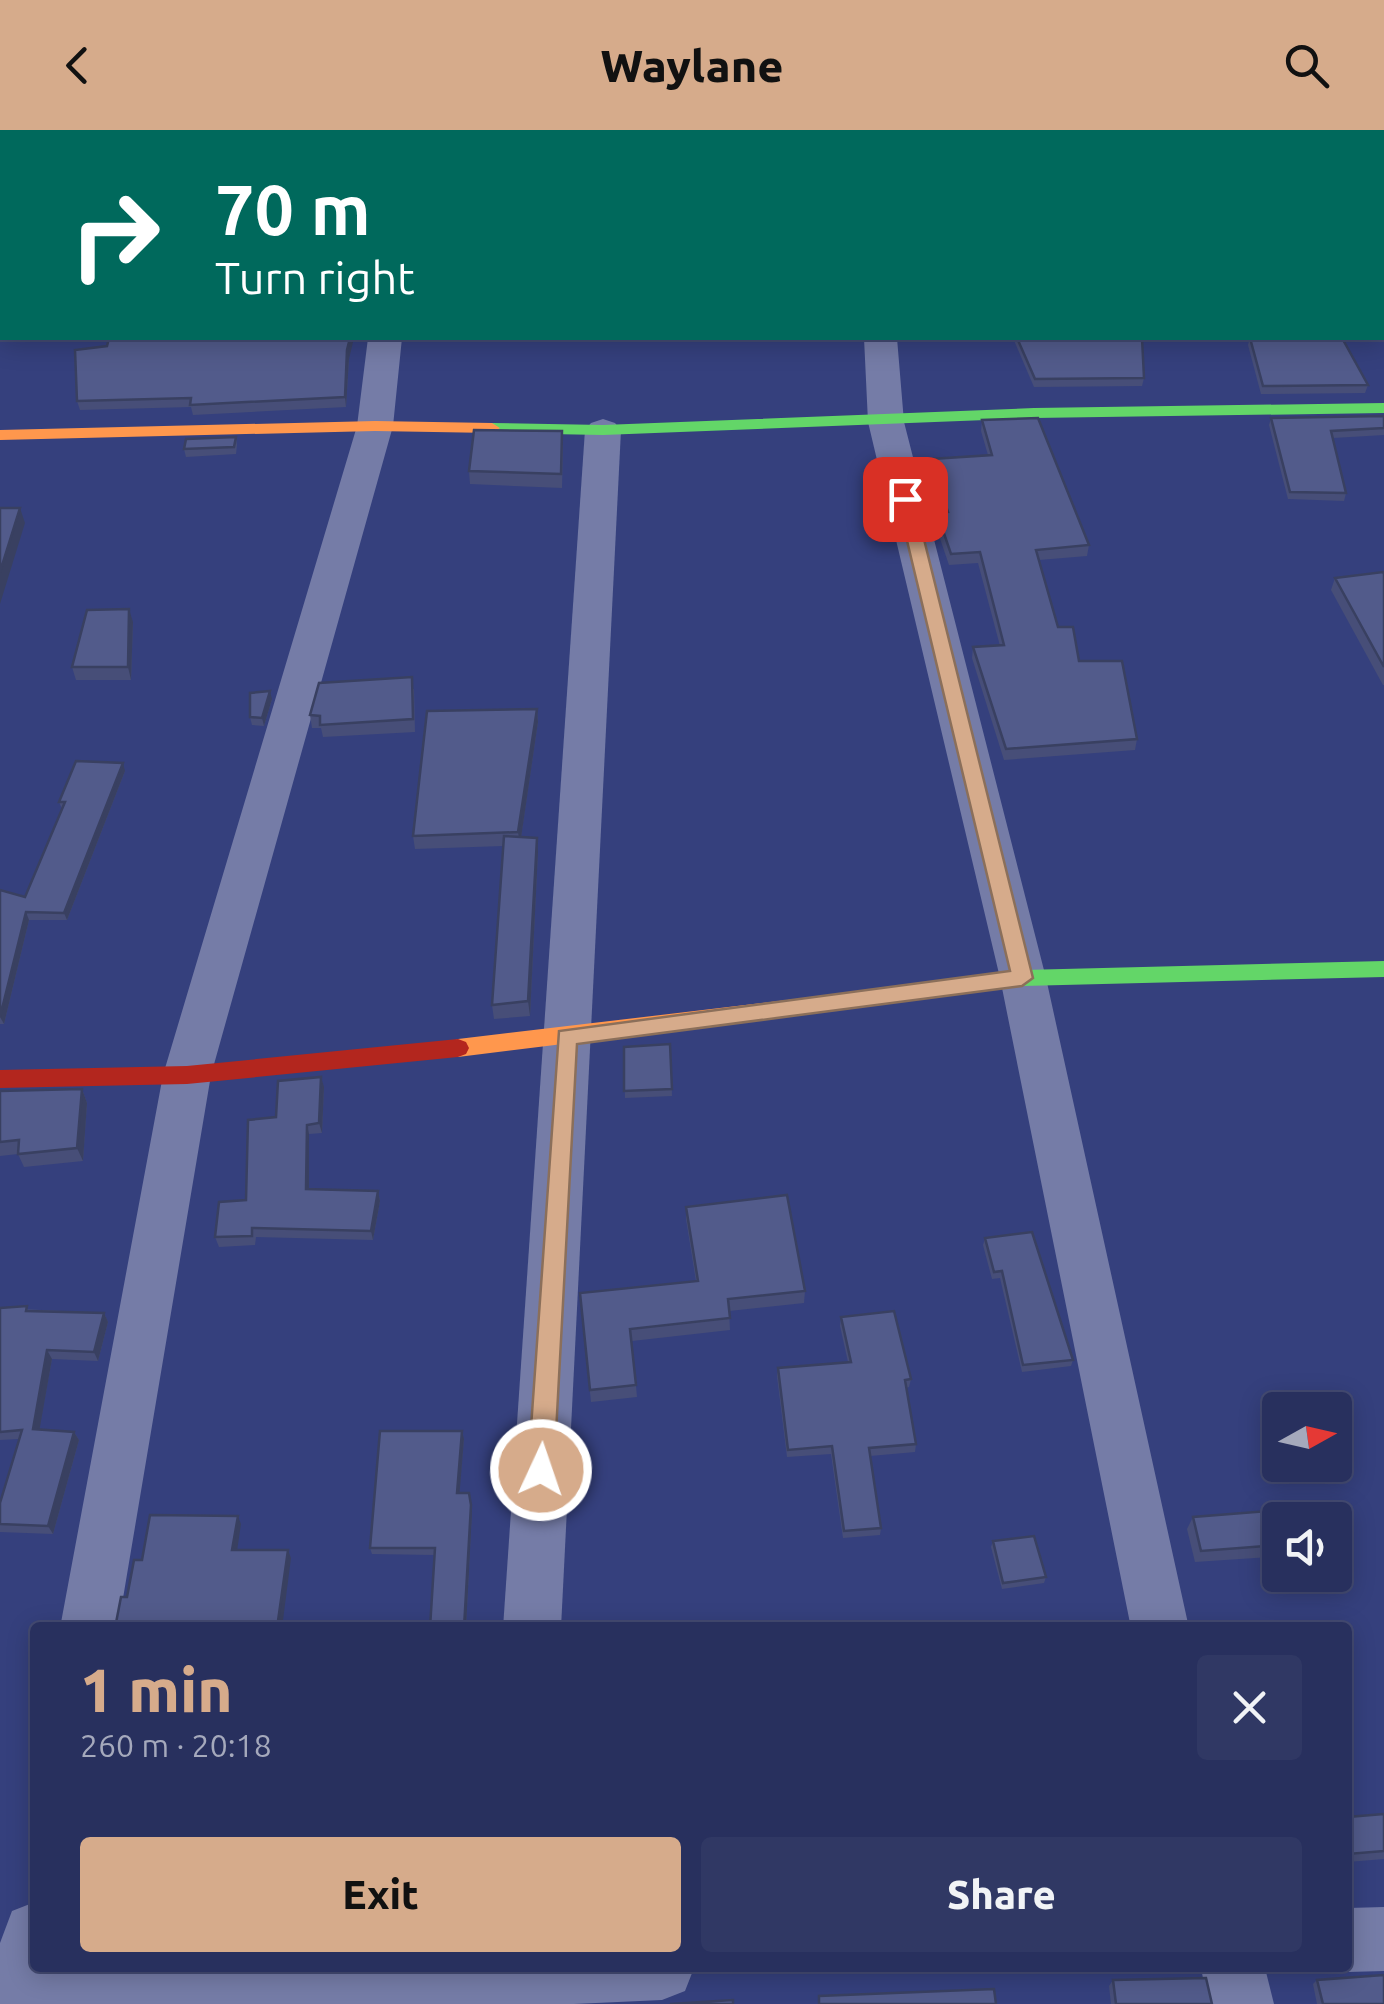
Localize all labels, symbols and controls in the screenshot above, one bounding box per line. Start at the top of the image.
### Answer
icon: back [50,38,105,93]
icon: search [1279,38,1334,93]
text: Waylane [601,40,783,91]
icon: right [50,170,180,300]
text: 70 m [215,170,371,248]
text: Turn right [215,252,415,303]
pin [863,457,948,542]
icon: arrive [878,472,933,527]
north arrow [1262,1392,1352,1482]
map controls [1262,1392,1352,1592]
position arrow [489,1418,593,1522]
button: sound [1262,1502,1352,1592]
button: close [1197,1655,1302,1760]
text: 1 min [80,1656,233,1723]
text: 260 m · 20:18 [80,1727,272,1763]
button: Exit [80,1837,681,1952]
button: Share [701,1837,1302,1952]

